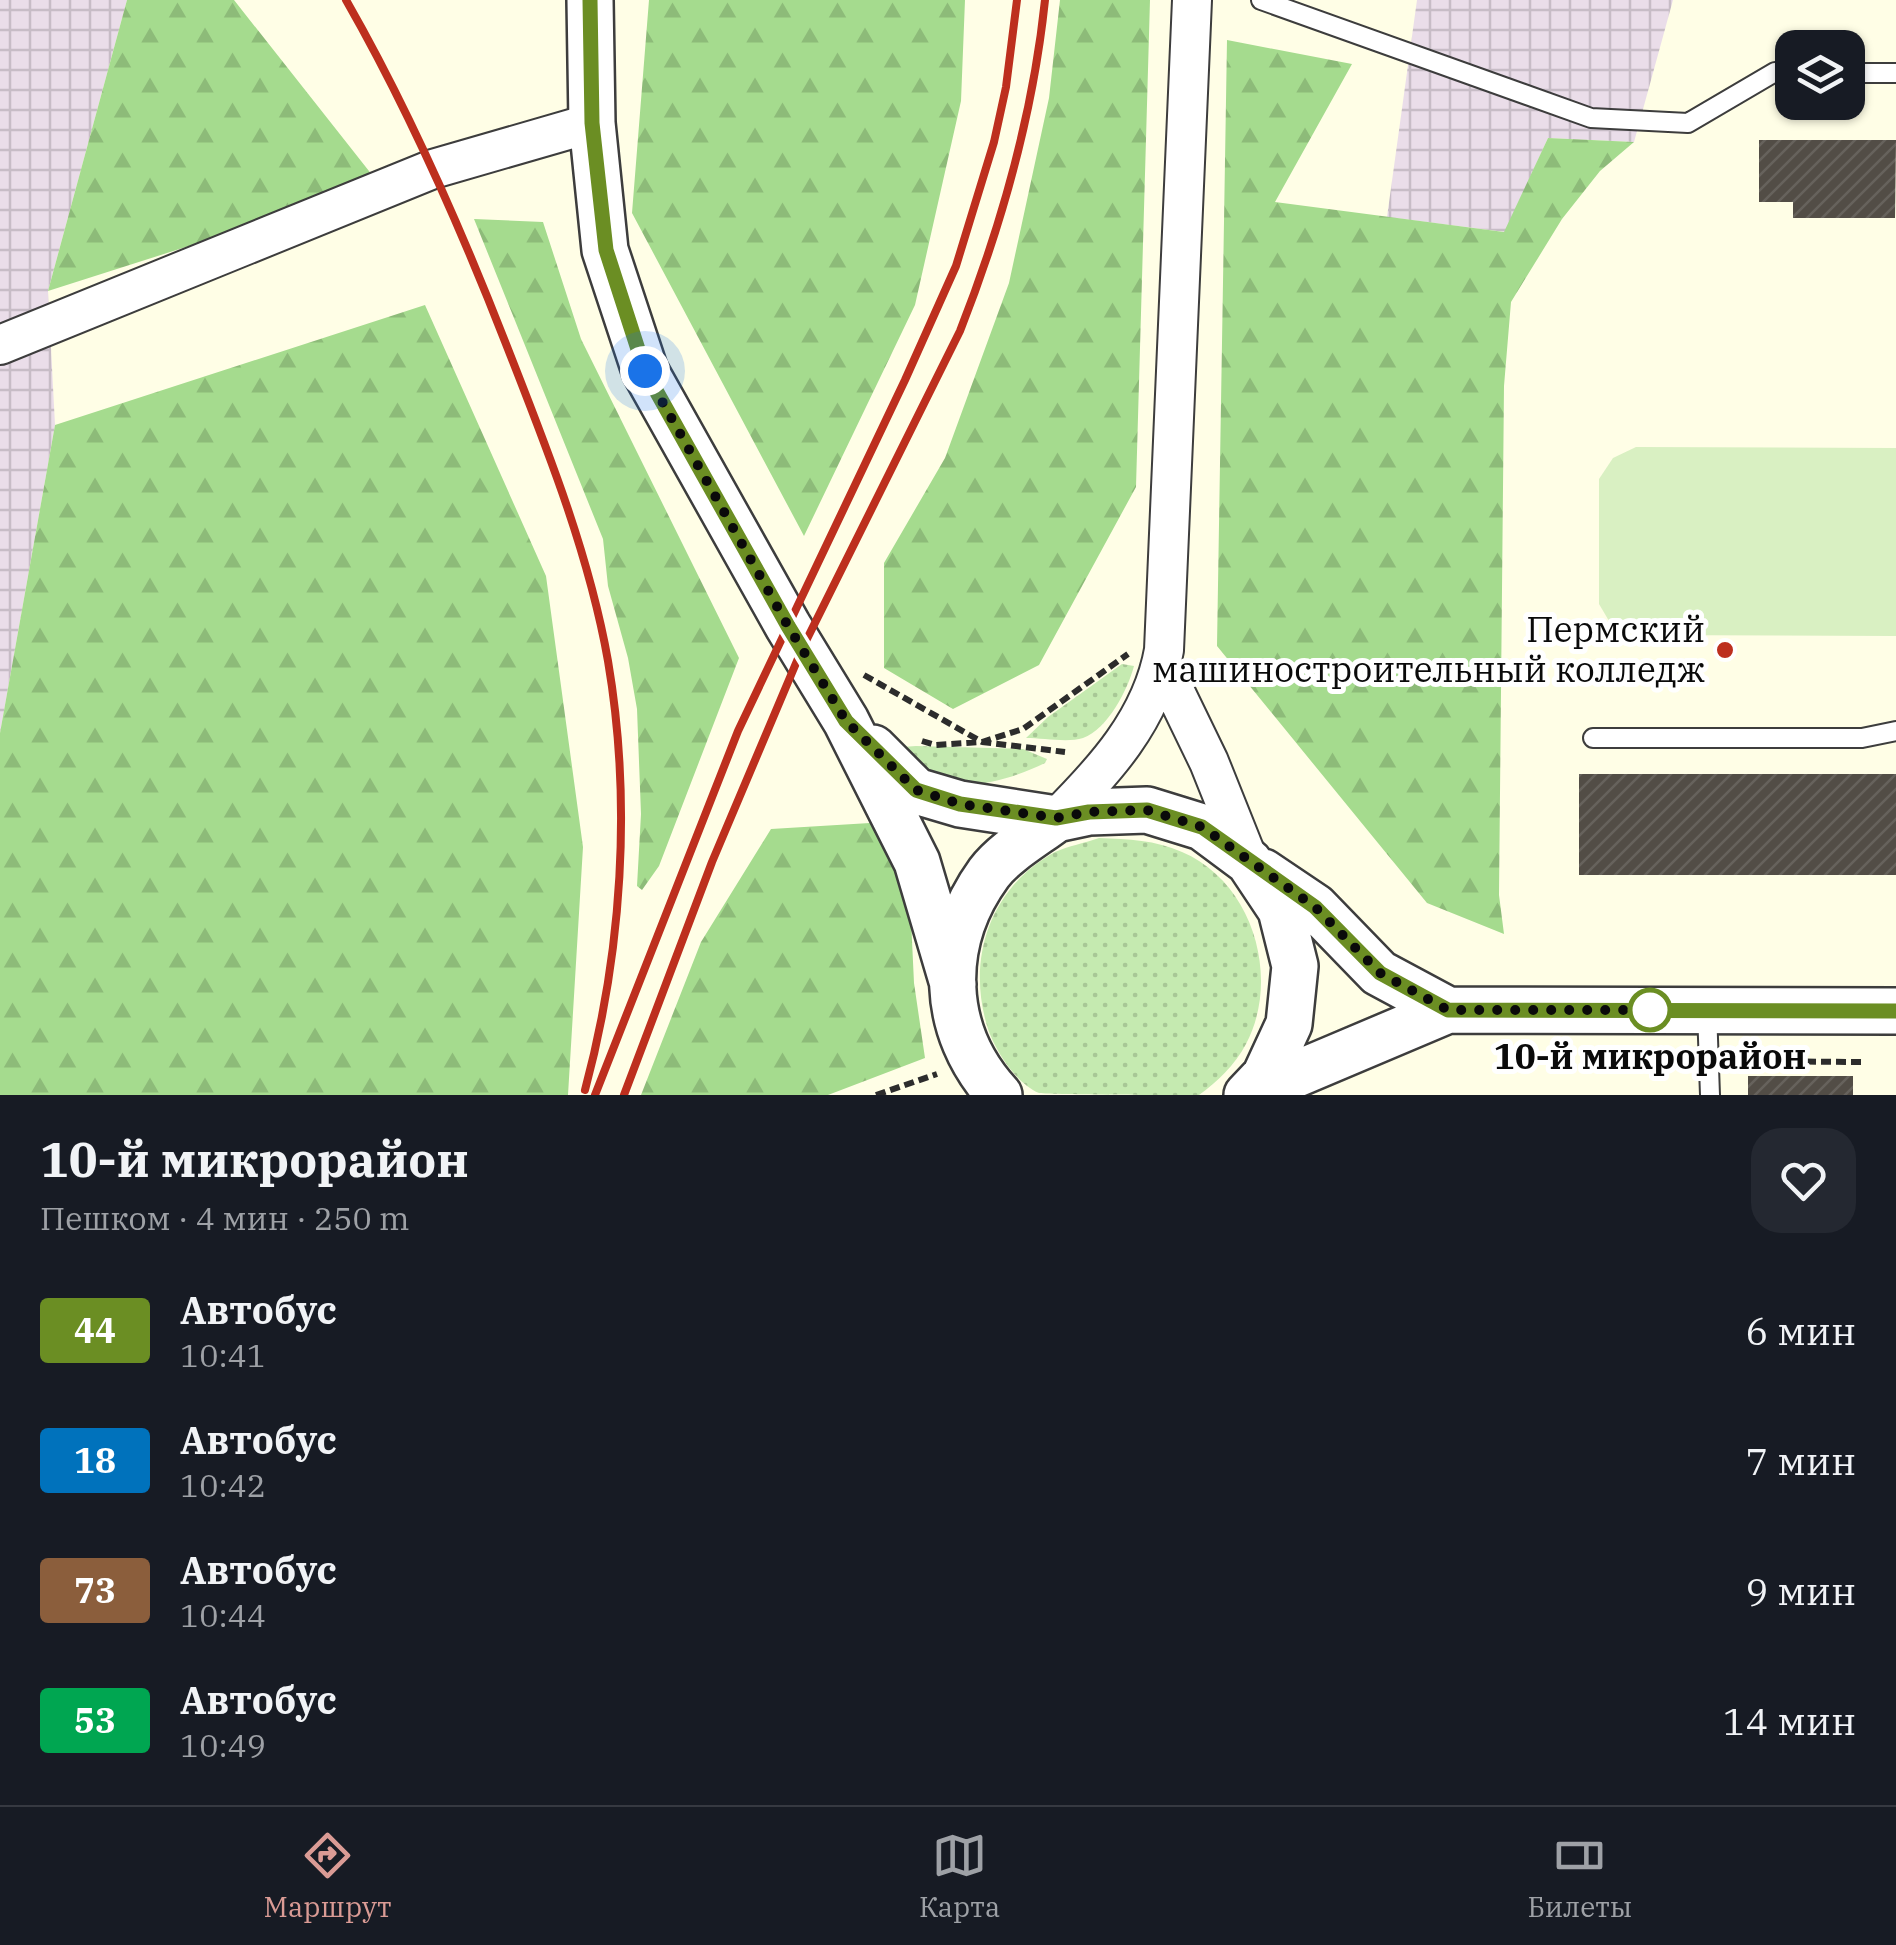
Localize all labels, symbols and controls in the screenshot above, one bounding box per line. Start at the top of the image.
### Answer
map controls [1775,30,1865,120]
button: layers [1775,30,1865,120]
your location [620,346,670,396]
place label: Пермский машиностроительный колледж [1152,606,1705,692]
marker: Пермский машиностроительный колледж [1714,639,1736,661]
marker: 10-й микрорайон [1629,989,1671,1031]
place label: 10-й микрорайон [1494,1033,1806,1079]
text: 10-й микрорайон [40,1128,469,1190]
button: heart [1751,1128,1856,1233]
text: Пешком · 4 мин · 250 m [40,1197,410,1239]
text: Автобус [180,1285,337,1334]
text: 6 мин [1746,1306,1856,1355]
text: 44 [74,1307,116,1353]
text: 10:41 [180,1334,266,1376]
text: Автобус [180,1415,337,1464]
text: 7 мин [1746,1436,1856,1485]
text: 18 [74,1437,116,1483]
text: 10:42 [180,1464,266,1506]
text: Автобус [180,1545,337,1594]
text: 9 мин [1746,1566,1856,1615]
text: 73 [74,1567,116,1613]
text: 10:44 [180,1594,266,1636]
text: Автобус [180,1675,337,1724]
text: 14 мин [1723,1696,1856,1745]
text: 53 [74,1697,116,1743]
text: 10:49 [180,1724,266,1766]
tab: Маршрут [264,1828,392,1925]
tab: Карта [919,1828,1000,1925]
tab: Билеты [1527,1828,1632,1925]

